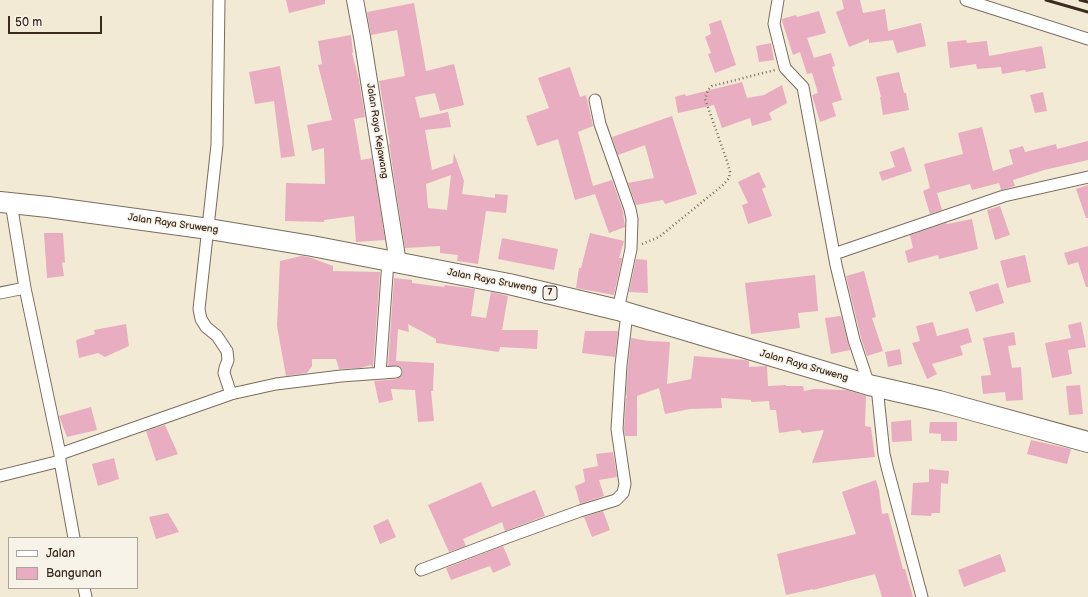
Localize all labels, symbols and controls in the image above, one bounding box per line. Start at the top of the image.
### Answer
scale bar [10,8,104,34]
text: 50 m [15,15,42,30]
street label: Jalan Raya Kejawang [364,83,390,179]
street label: Jalan Raya Sruweng [127,212,219,236]
street label: Jalan Raya Sruweng [446,266,538,296]
road number: 7 [543,286,557,300]
street label: Jalan Raya Sruweng [758,348,850,384]
legend [8,537,138,589]
text: Jalan [46,546,75,561]
text: Bangunan [46,566,102,581]

